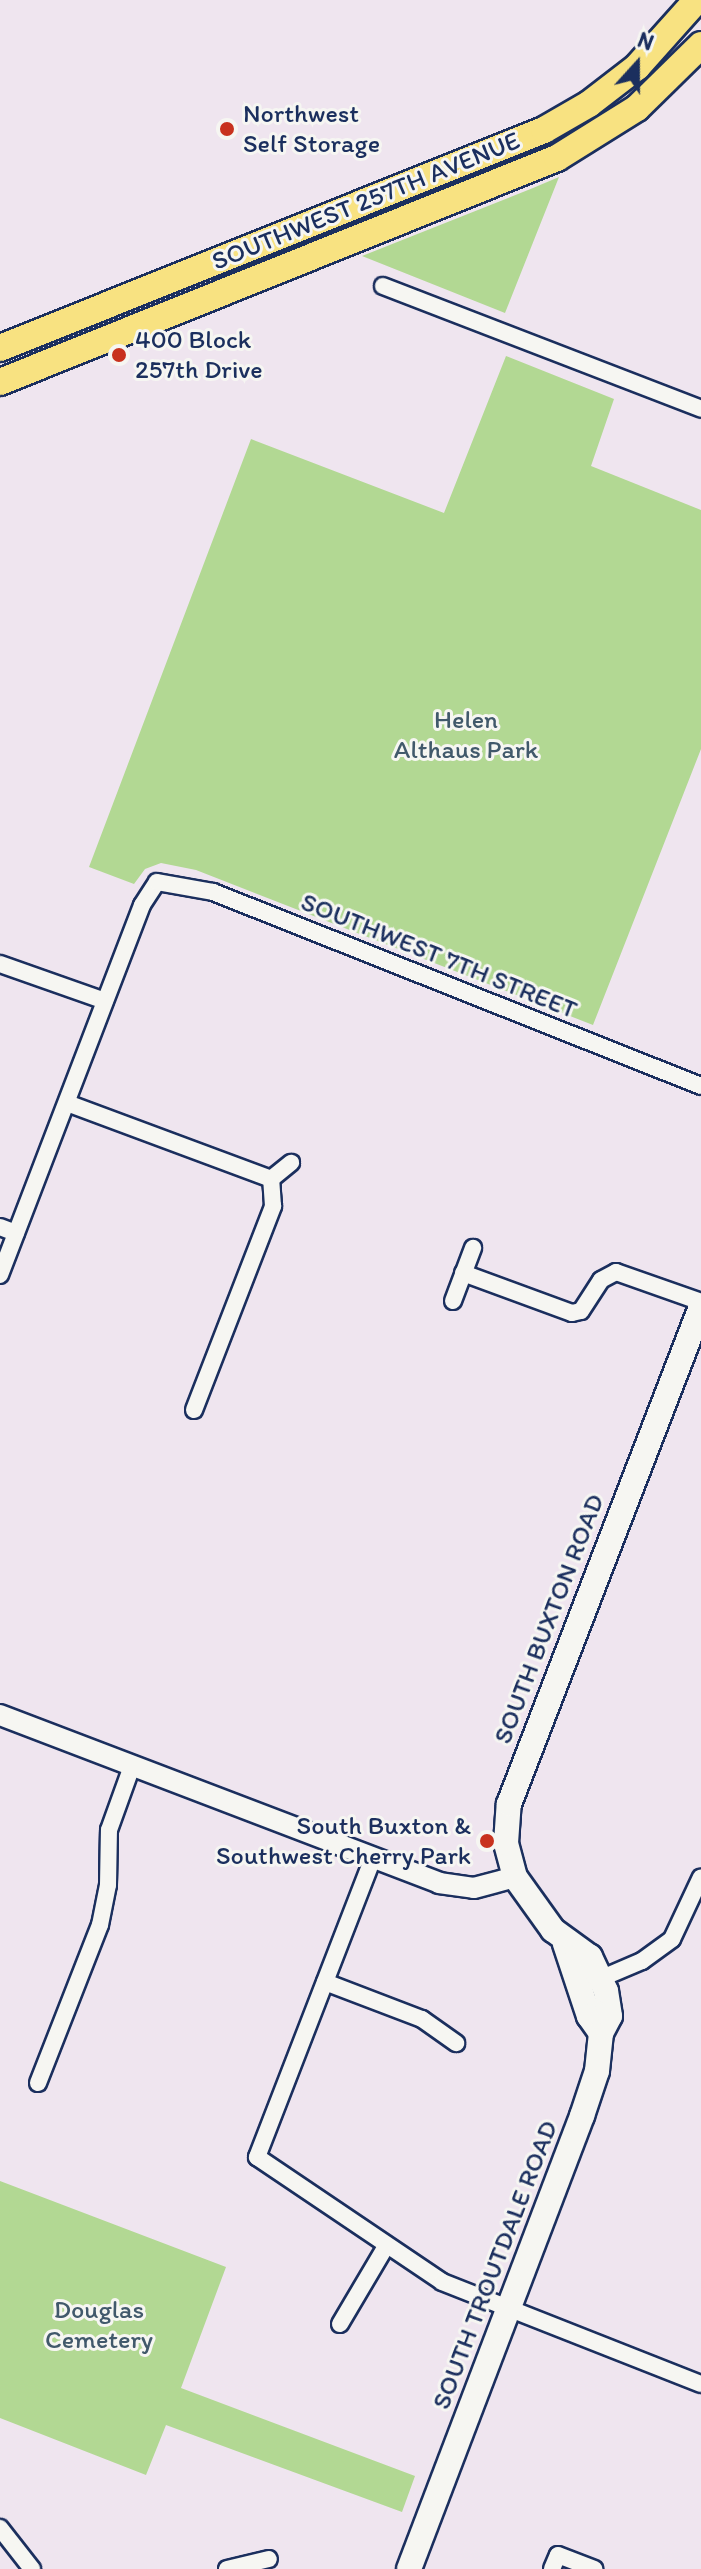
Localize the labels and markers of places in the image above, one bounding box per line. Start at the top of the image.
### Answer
place label: Northwest Self Storage [243,98,379,160]
marker: Northwest Self Storage [218,120,236,138]
place label: 400 Block 257th Drive [135,324,263,386]
marker: 400 Block 257th Drive [110,346,128,364]
place label: South Buxton & Southwest Cherry Park [216,1810,471,1872]
marker: South Buxton & Southwest Cherry Park [478,1832,496,1850]

